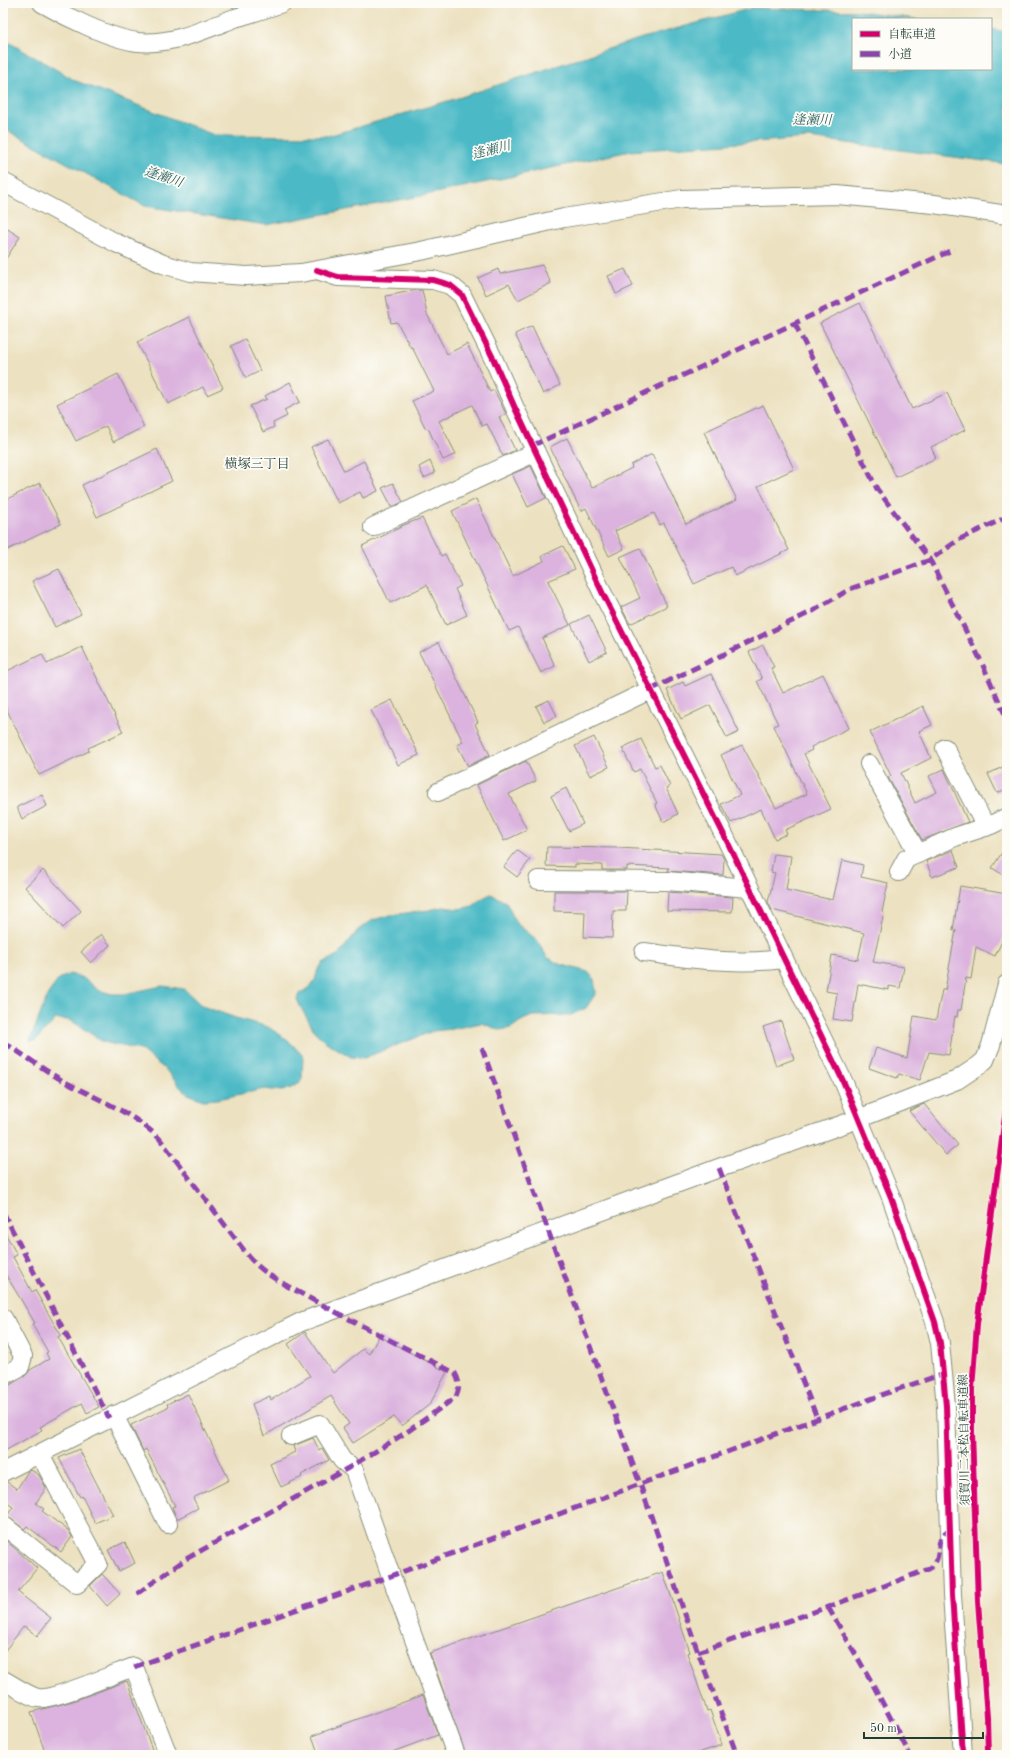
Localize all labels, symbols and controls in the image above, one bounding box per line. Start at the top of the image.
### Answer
legend [852,18,992,70]
text: 自転車道 [888,27,936,41]
text: 小道 [888,47,912,61]
water label: 逢瀬川 [792,113,834,127]
water label: 逢瀬川 [471,138,514,161]
water label: 逢瀬川 [143,164,186,191]
district label: 横塚三丁目 [224,456,290,471]
street label: 須賀川二本松自転車道線 [956,1374,972,1506]
scale bar [864,1714,983,1740]
text: 50 m [870,1722,897,1735]

